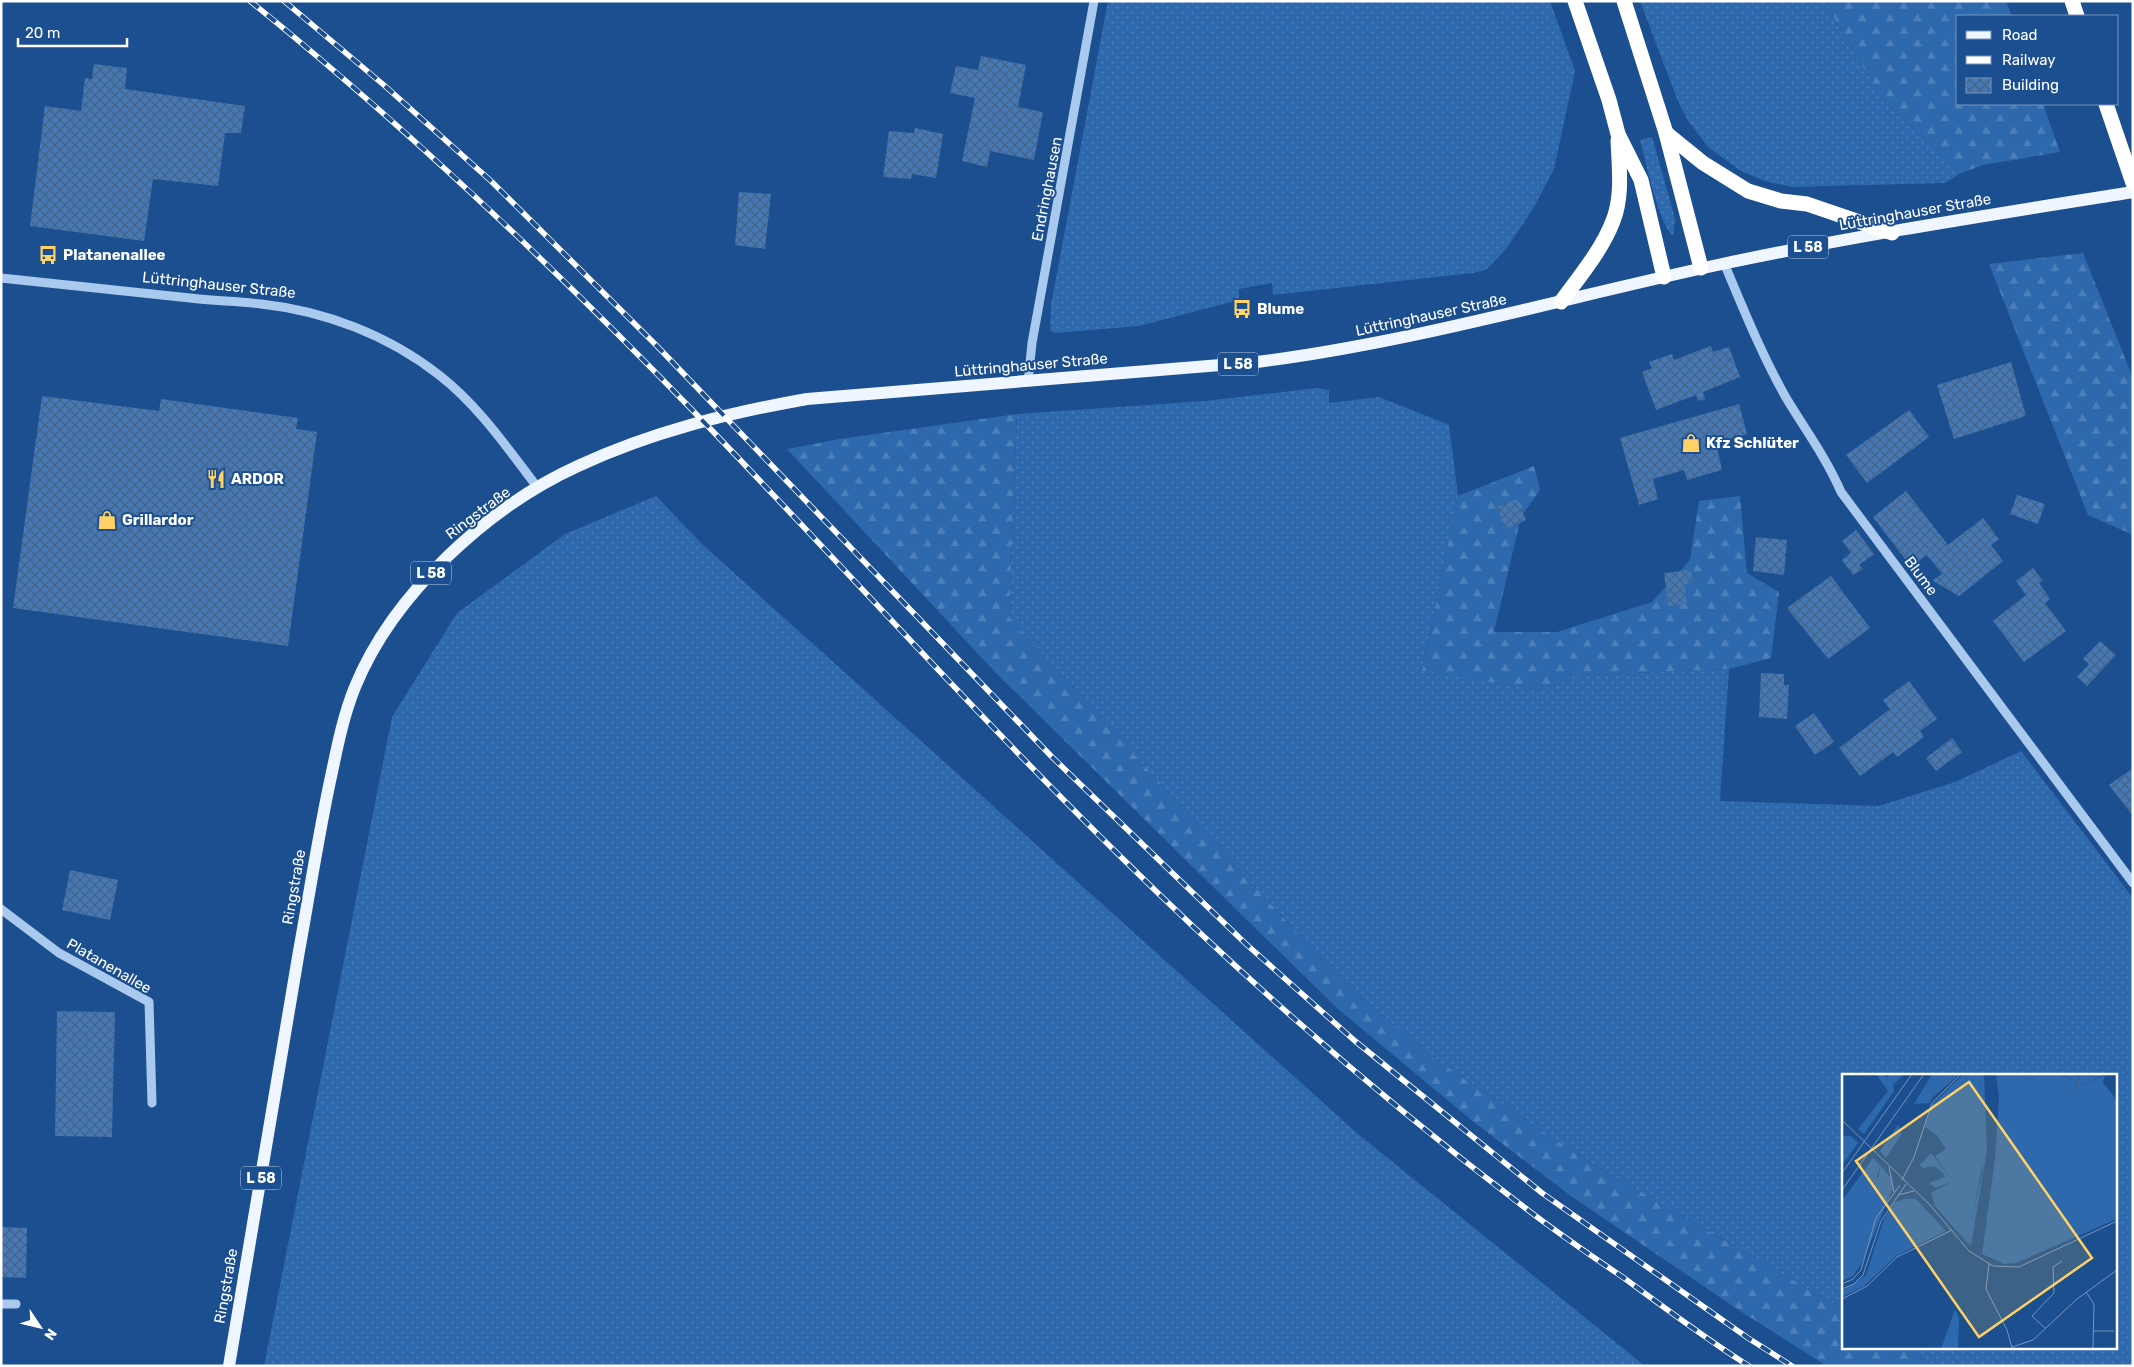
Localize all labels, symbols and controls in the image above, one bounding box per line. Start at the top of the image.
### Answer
scale bar [18,15,126,47]
legend [1956,15,2119,105]
text: 20 m [25,24,60,42]
text: Road [2002,26,2038,44]
text: Railway [2002,51,2056,69]
text: Building [2002,76,2059,94]
street label: Endringhausen [1028,135,1066,243]
street label: Lüttringhauser Straße [1838,190,1992,234]
road number: L 58 [1788,236,1828,258]
bus stop icon: Platanenallee [37,244,59,266]
place label: Platanenallee [63,246,166,264]
street label: Lüttringhauser Straße [141,268,297,302]
street label: Lüttringhauser Straße [1354,290,1508,340]
bus stop icon: Blume [1231,298,1253,320]
place label: Blume [1257,300,1304,318]
street label: Lüttringhauser Straße [953,349,1109,381]
road number: L 58 [1218,352,1258,376]
shop icon: Kfz Schlüter [1680,432,1702,454]
place label: Kfz Schlüter [1706,434,1799,452]
restaurant icon: ARDOR [205,468,227,490]
place label: ARDOR [231,470,284,488]
street label: Ringstraße [442,483,514,543]
shop icon: Grillardor [96,509,118,531]
place label: Grillardor [122,511,194,529]
street label: Blume [1900,553,1942,599]
road number: L 58 [411,562,451,584]
street label: Ringstraße [279,848,309,926]
street label: Platanenallee [64,935,154,997]
inset map [1842,1074,2116,1350]
road number: L 58 [241,1166,281,1190]
street label: Ringstraße [211,1247,241,1325]
north arrow [15,1302,65,1352]
text: N [40,1325,60,1343]

